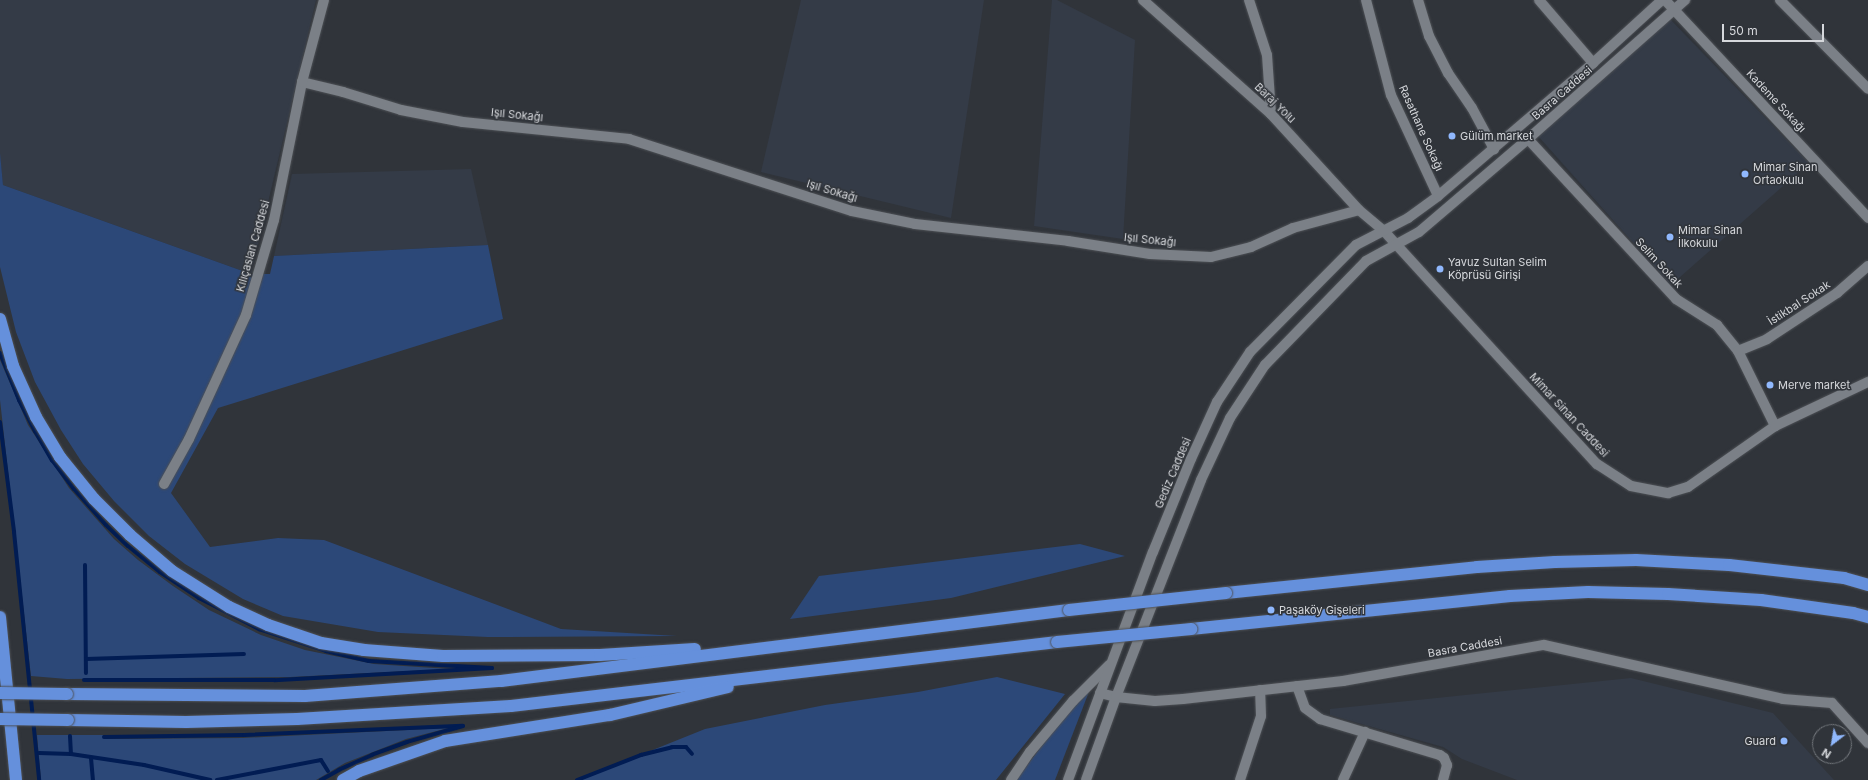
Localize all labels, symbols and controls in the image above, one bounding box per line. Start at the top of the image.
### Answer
scale bar [1724,16,1826,42]
text: 50 m [1729,23,1758,38]
street label: Basra Caddesi [1529,63,1595,123]
street label: Kademe Sokağı [1744,67,1808,135]
street label: Baraj Yolu [1252,80,1298,126]
street label: Rasathane Sokağı [1396,83,1446,173]
street label: Işıl Sokağı [490,106,544,124]
place label: Gülüm market [1460,129,1533,143]
marker: Gülüm market [1447,131,1457,141]
place label: Mimar Sinan Ortaokulu [1753,161,1818,187]
marker: Mimar Sinan Ortaokulu [1740,169,1750,179]
street label: Işıl Sokağı [805,177,859,205]
street label: Kılıçaslan Caddesi [234,199,272,293]
place label: Mimar Sinan İlkokulu [1678,224,1743,250]
street label: Işıl Sokağı [1123,231,1177,249]
marker: Mimar Sinan İlkokulu [1665,232,1675,242]
street label: Selim Sokak [1633,235,1685,291]
place label: Yavuz Sultan Selim Köprüsü Girişi [1448,256,1547,282]
marker: Yavuz Sultan Selim Köprüsü Girişi [1435,264,1445,274]
street label: İstikbal Sokak [1765,278,1833,328]
street label: Mimar Sinan Caddesi [1527,370,1611,460]
place label: Merve market [1778,378,1850,392]
marker: Merve market [1765,380,1775,390]
street label: Gediz Caddesi [1152,436,1194,510]
place label: Paşaköy Gişeleri [1279,603,1365,617]
marker: Paşaköy Gişeleri [1266,605,1276,615]
street label: Basra Caddesi [1427,634,1503,660]
north arrow [1812,724,1852,764]
place label: Guard [1744,734,1776,748]
marker: Guard [1779,736,1789,746]
text: N [1819,745,1834,762]

